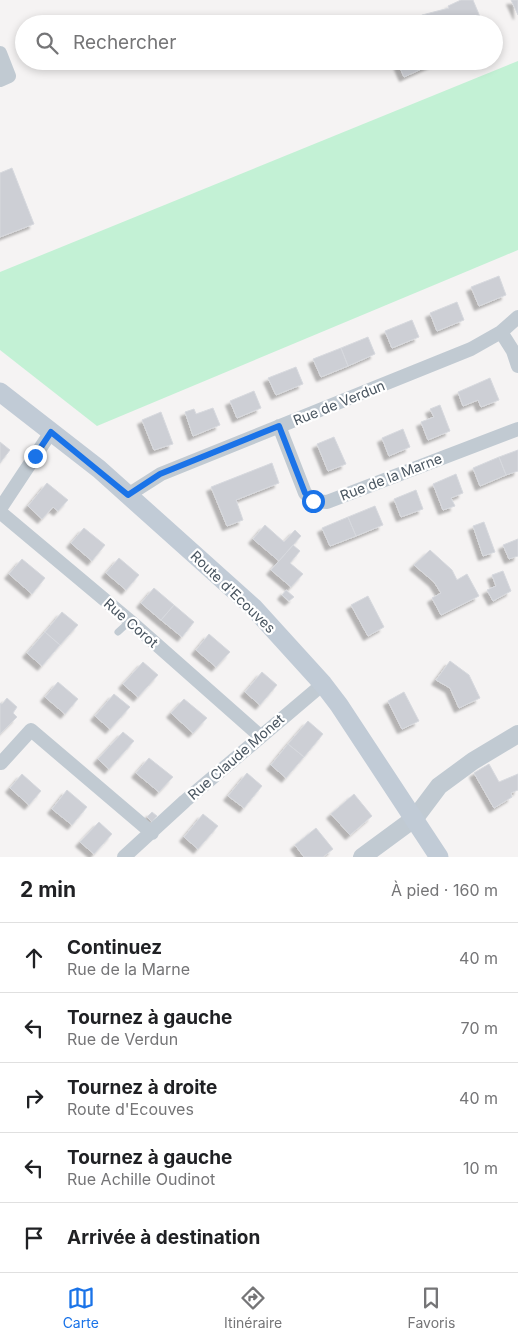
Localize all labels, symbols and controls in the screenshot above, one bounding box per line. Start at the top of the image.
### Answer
search box [15,15,503,70]
icon: search [33,29,61,57]
text: Rechercher [73,31,176,54]
street label: Rue de Verdun [291,376,387,429]
route end [24,445,47,468]
street label: Rue de la Marne [338,449,444,504]
route start [302,490,325,513]
street label: Route d'Ecouves [188,547,279,636]
street label: Rue Corot [101,595,162,651]
street label: Rue Claude Monet [184,710,288,803]
text: 2 min [20,877,76,902]
text: À pied · 160 m [391,880,498,900]
text: Continuez [67,936,162,959]
icon: ahead [20,944,48,972]
text: 40 m [459,948,498,968]
text: Rue de la Marne [67,959,190,979]
text: Tournez à gauche [67,1006,232,1029]
icon: left [20,1014,48,1042]
text: 70 m [461,1018,498,1038]
text: Rue de Verdun [67,1029,178,1049]
text: Tournez à droite [67,1076,217,1099]
icon: right [20,1084,48,1112]
text: 40 m [459,1088,498,1108]
text: Route d'Ecouves [67,1099,194,1119]
text: Tournez à gauche [67,1146,232,1169]
icon: left [20,1154,48,1182]
text: 10 m [463,1158,498,1178]
text: Rue Achille Oudinot [67,1169,215,1189]
icon: arrive [20,1224,48,1252]
text: Arrivée à destination [67,1226,260,1249]
tab: Carte [63,1284,99,1331]
tab: Itinéraire [224,1284,282,1331]
tab: Favoris [407,1284,455,1331]

